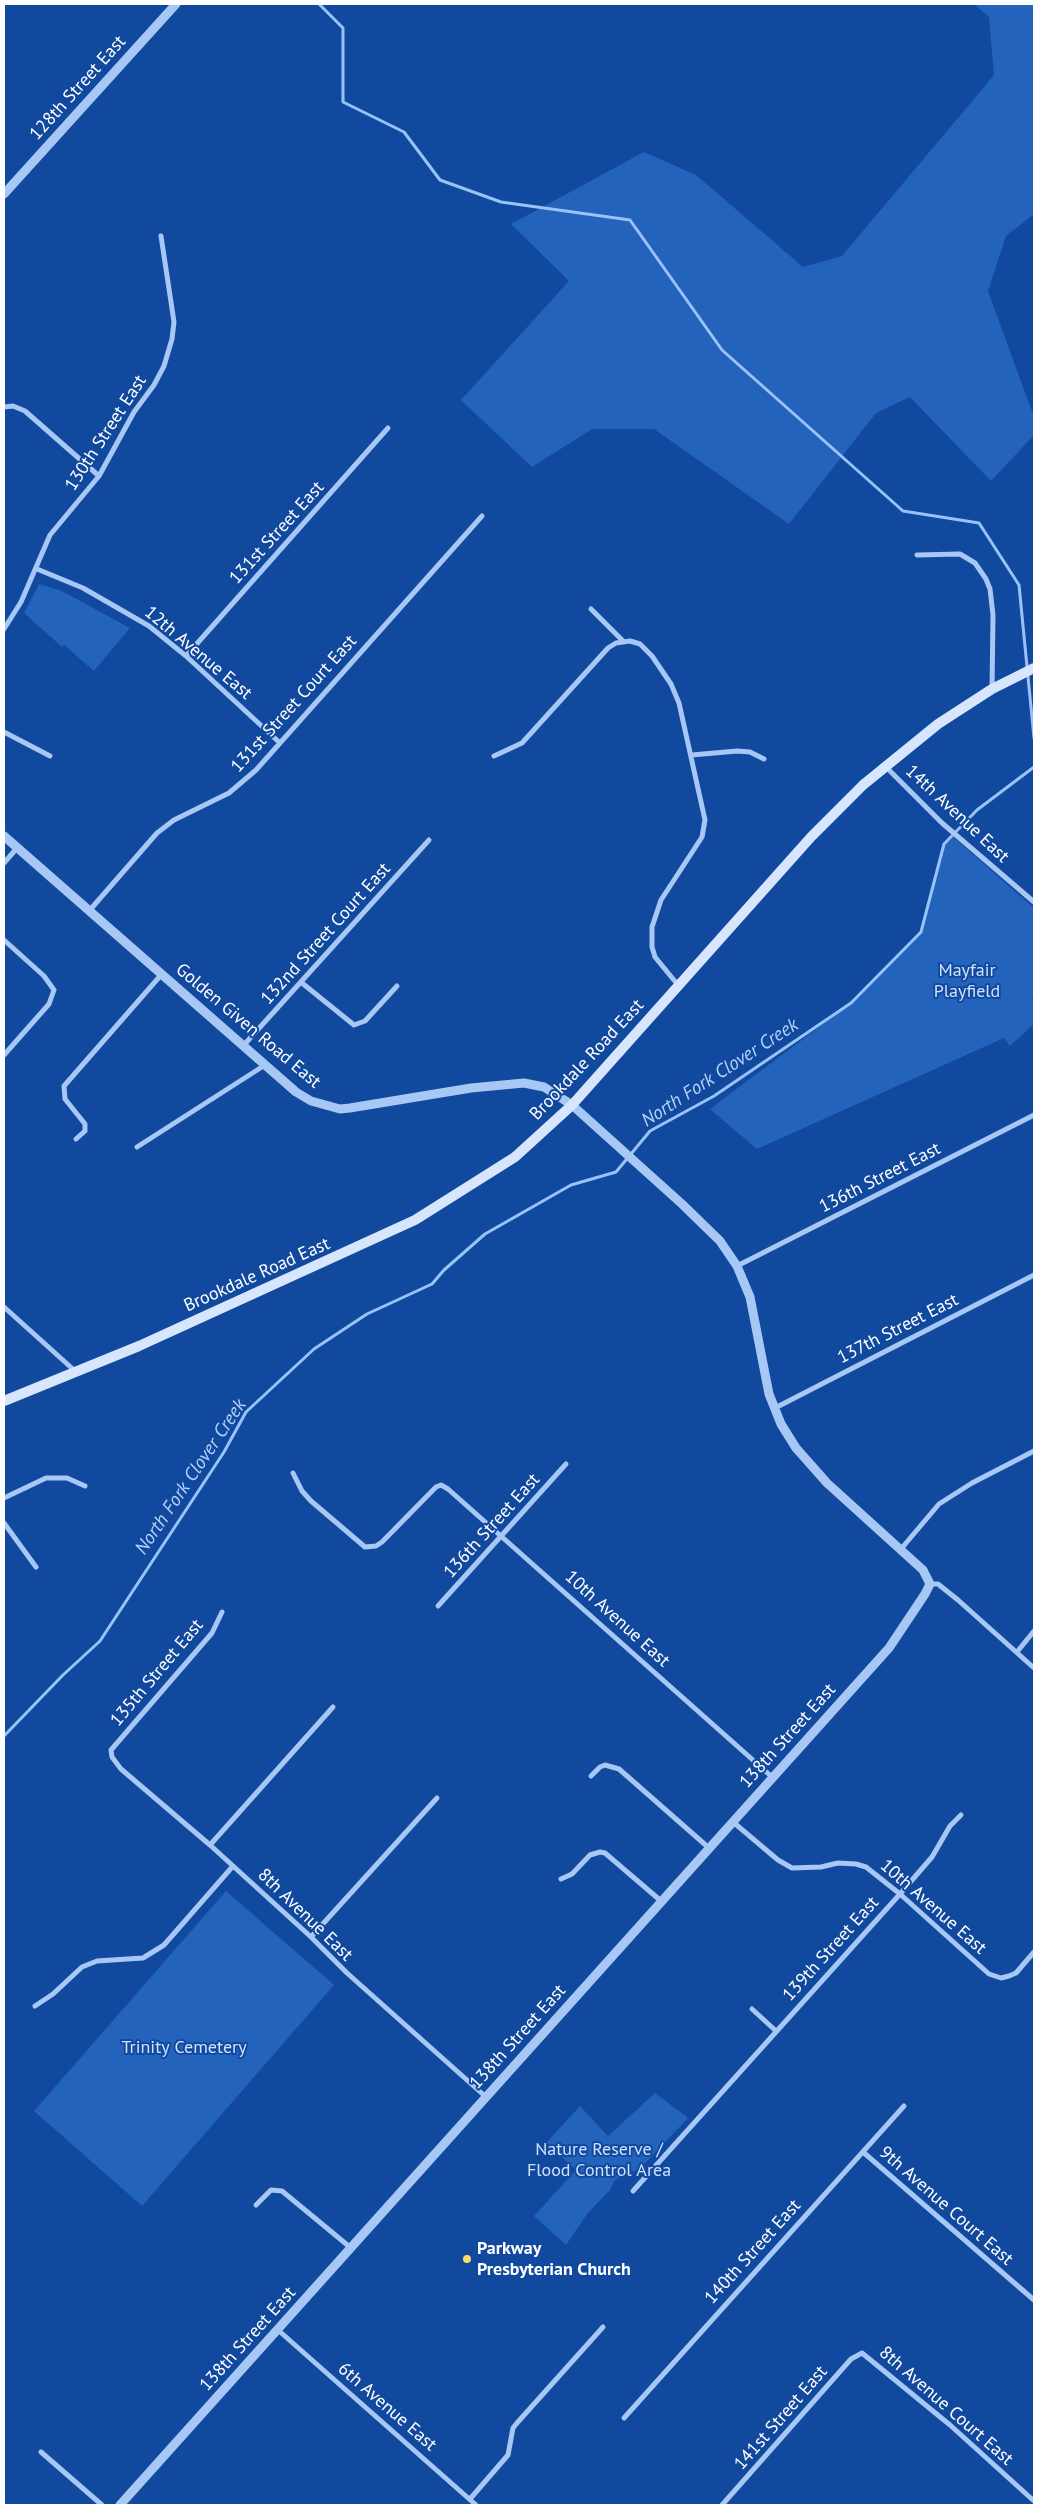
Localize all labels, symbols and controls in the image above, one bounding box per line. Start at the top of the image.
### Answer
street label: 128th Street East [25,31,131,145]
street label: 130th Street East [61,371,151,495]
street label: 131st Street East [225,477,329,589]
street label: 12th Avenue East [140,602,256,704]
street label: 131st Street Court East [227,631,361,777]
street label: 14th Avenue East [901,761,1013,867]
street label: 132nd Street Court East [257,859,395,1009]
street label: Golden Given Road East [171,959,325,1093]
park label: Mayfair Playfield [934,960,1000,1002]
street label: Brookdale Road East [525,995,649,1125]
water label: North Fork Clover Creek [637,1014,803,1132]
street label: 136th Street East [816,1138,944,1218]
street label: Brookdale Road East [181,1233,333,1317]
street label: 137th Street East [834,1289,962,1369]
water label: North Fork Clover Creek [131,1395,251,1559]
street label: 136th Street East [439,1469,545,1583]
street label: 10th Avenue East [560,1566,674,1672]
street label: 135th Street East [106,1615,208,1731]
street label: 138th Street East [735,1679,841,1793]
street label: 10th Avenue East [875,1855,991,1959]
street label: 8th Avenue East [253,1864,357,1966]
street label: 139th Street East [778,1892,884,2006]
street label: 138th Street East [465,1980,571,2094]
park label: Trinity Cemetery [121,2037,247,2059]
park label: Nature Reserve / Flood Control Area [527,2139,671,2182]
street label: 9th Avenue Court East [875,2142,1017,2270]
street label: 140th Street East [700,2195,806,2309]
place label: Parkway Presbyterian Church [477,2238,631,2280]
marker: Parkway Presbyterian Church [461,2253,473,2265]
street label: 138th Street East [195,2282,301,2396]
street label: 8th Avenue Court East [875,2342,1017,2470]
street label: 6th Avenue East [333,2358,441,2456]
street label: 141st Street East [730,2362,832,2474]

